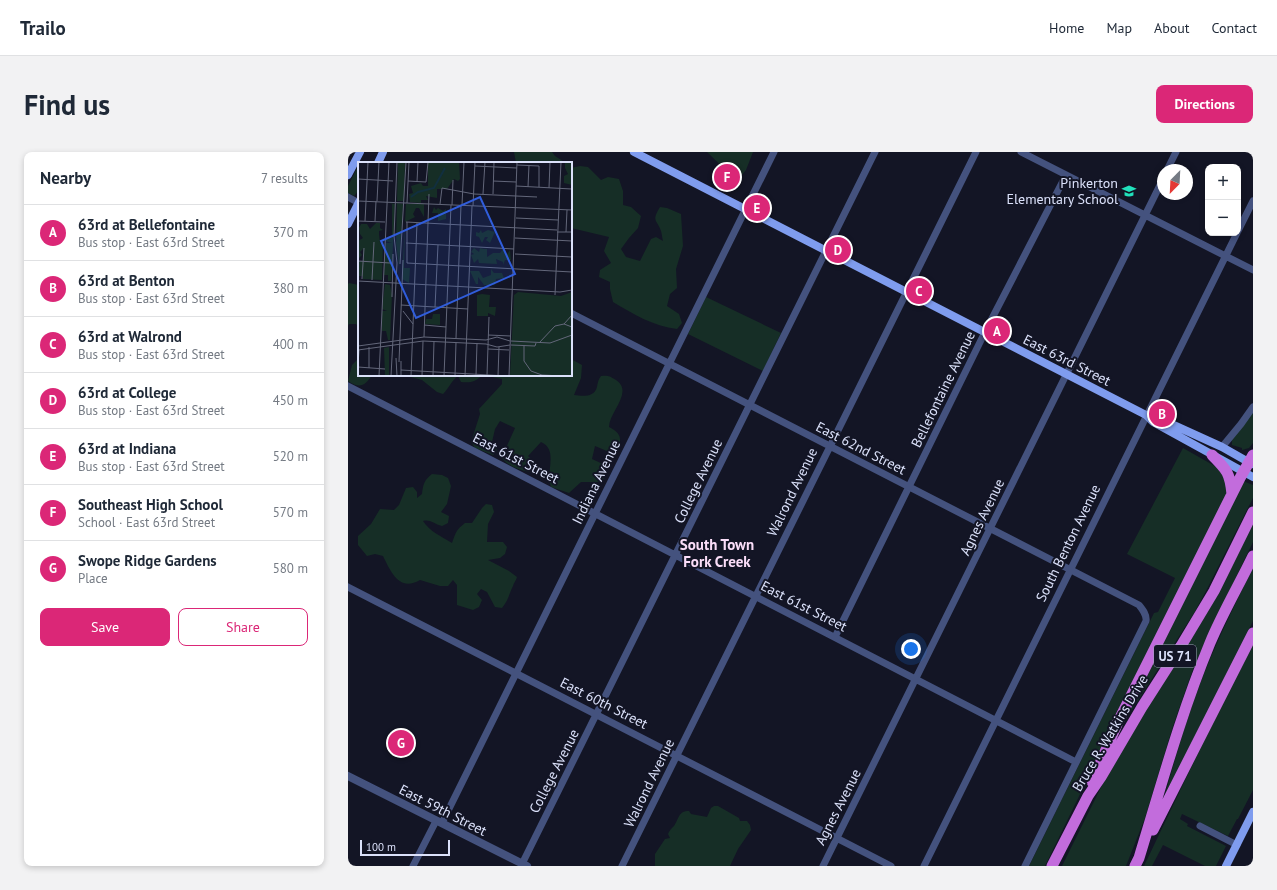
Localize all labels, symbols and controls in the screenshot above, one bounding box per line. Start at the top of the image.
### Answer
text: Trailo [20,16,66,40]
text: Home [1049,19,1084,37]
text: Map [1106,19,1132,37]
text: About [1154,19,1190,37]
text: Contact [1212,19,1257,37]
button: Directions [1156,85,1253,123]
text: Find us [24,86,110,123]
inset map [358,162,572,376]
pin: F [714,162,740,192]
north arrow [1157,164,1193,200]
map controls [1205,164,1241,236]
button: + [1205,164,1241,200]
text: Nearby [40,167,91,189]
text: 7 results [261,170,308,187]
place label: Pinkerton Elementary School [1006,174,1118,208]
school or university icon: Pinkerton Elementary School [1121,183,1137,199]
pin: E [744,193,770,223]
button: − [1205,200,1241,236]
text: 63rd at Bellefontaine [78,215,215,234]
text: A [49,224,57,241]
text: 370 m [273,224,308,241]
text: Bus stop · East 63rd Street [78,234,225,251]
pin: D [825,235,851,265]
text: 63rd at Benton [78,271,175,290]
pin: C [906,276,932,306]
text: B [49,280,57,297]
text: 380 m [273,280,308,297]
text: Bus stop · East 63rd Street [78,290,225,307]
pin: A [984,316,1010,346]
text: 63rd at Walrond [78,327,182,346]
street label: Bellefontaine Avenue [907,328,979,450]
street label: East 63rd Street [1020,330,1114,390]
text: C [49,336,57,353]
text: 400 m [273,336,308,353]
text: Bus stop · East 63rd Street [78,346,225,363]
text: 63rd at College [78,383,176,402]
text: D [49,392,57,409]
text: 450 m [273,392,308,409]
pin: B [1149,399,1175,429]
text: Bus stop · East 63rd Street [78,402,225,419]
street label: East 62nd Street [813,418,909,479]
street label: East 61st Street [470,429,562,488]
street label: College Avenue [670,436,726,526]
street label: Indiana Avenue [568,437,624,527]
text: 63rd at Indiana [78,439,176,458]
street label: Walrond Avenue [763,445,821,539]
text: E [50,448,56,465]
text: 520 m [273,448,308,465]
text: Bus stop · East 63rd Street [78,458,225,475]
street label: Agnes Avenue [956,476,1008,558]
street label: South Benton Avenue [1032,481,1104,605]
text: Southeast High School [78,495,223,514]
text: F [50,504,56,521]
text: 570 m [273,504,308,521]
text: School · East 63rd Street [78,514,215,531]
district label: South Town Fork Creek [680,535,754,571]
text: Swope Ridge Gardens [78,551,217,570]
text: G [49,560,57,577]
text: 580 m [273,560,308,577]
text: Place [78,570,108,587]
street label: East 61st Street [758,577,850,636]
button: Save [40,608,170,646]
button: Share [178,608,308,646]
your location [901,639,921,659]
road number: US 71 [1154,645,1196,667]
street label: Bruce R. Watkins Drive [1068,671,1152,795]
street label: East 60th Street [557,673,651,733]
street label: College Avenue [525,726,583,816]
pin: G [388,728,414,758]
street label: Walrond Avenue [620,736,678,830]
street label: Agnes Avenue [811,766,865,848]
street label: East 59th Street [396,780,490,840]
scale bar [360,838,450,857]
text: 100 m [366,840,396,854]

